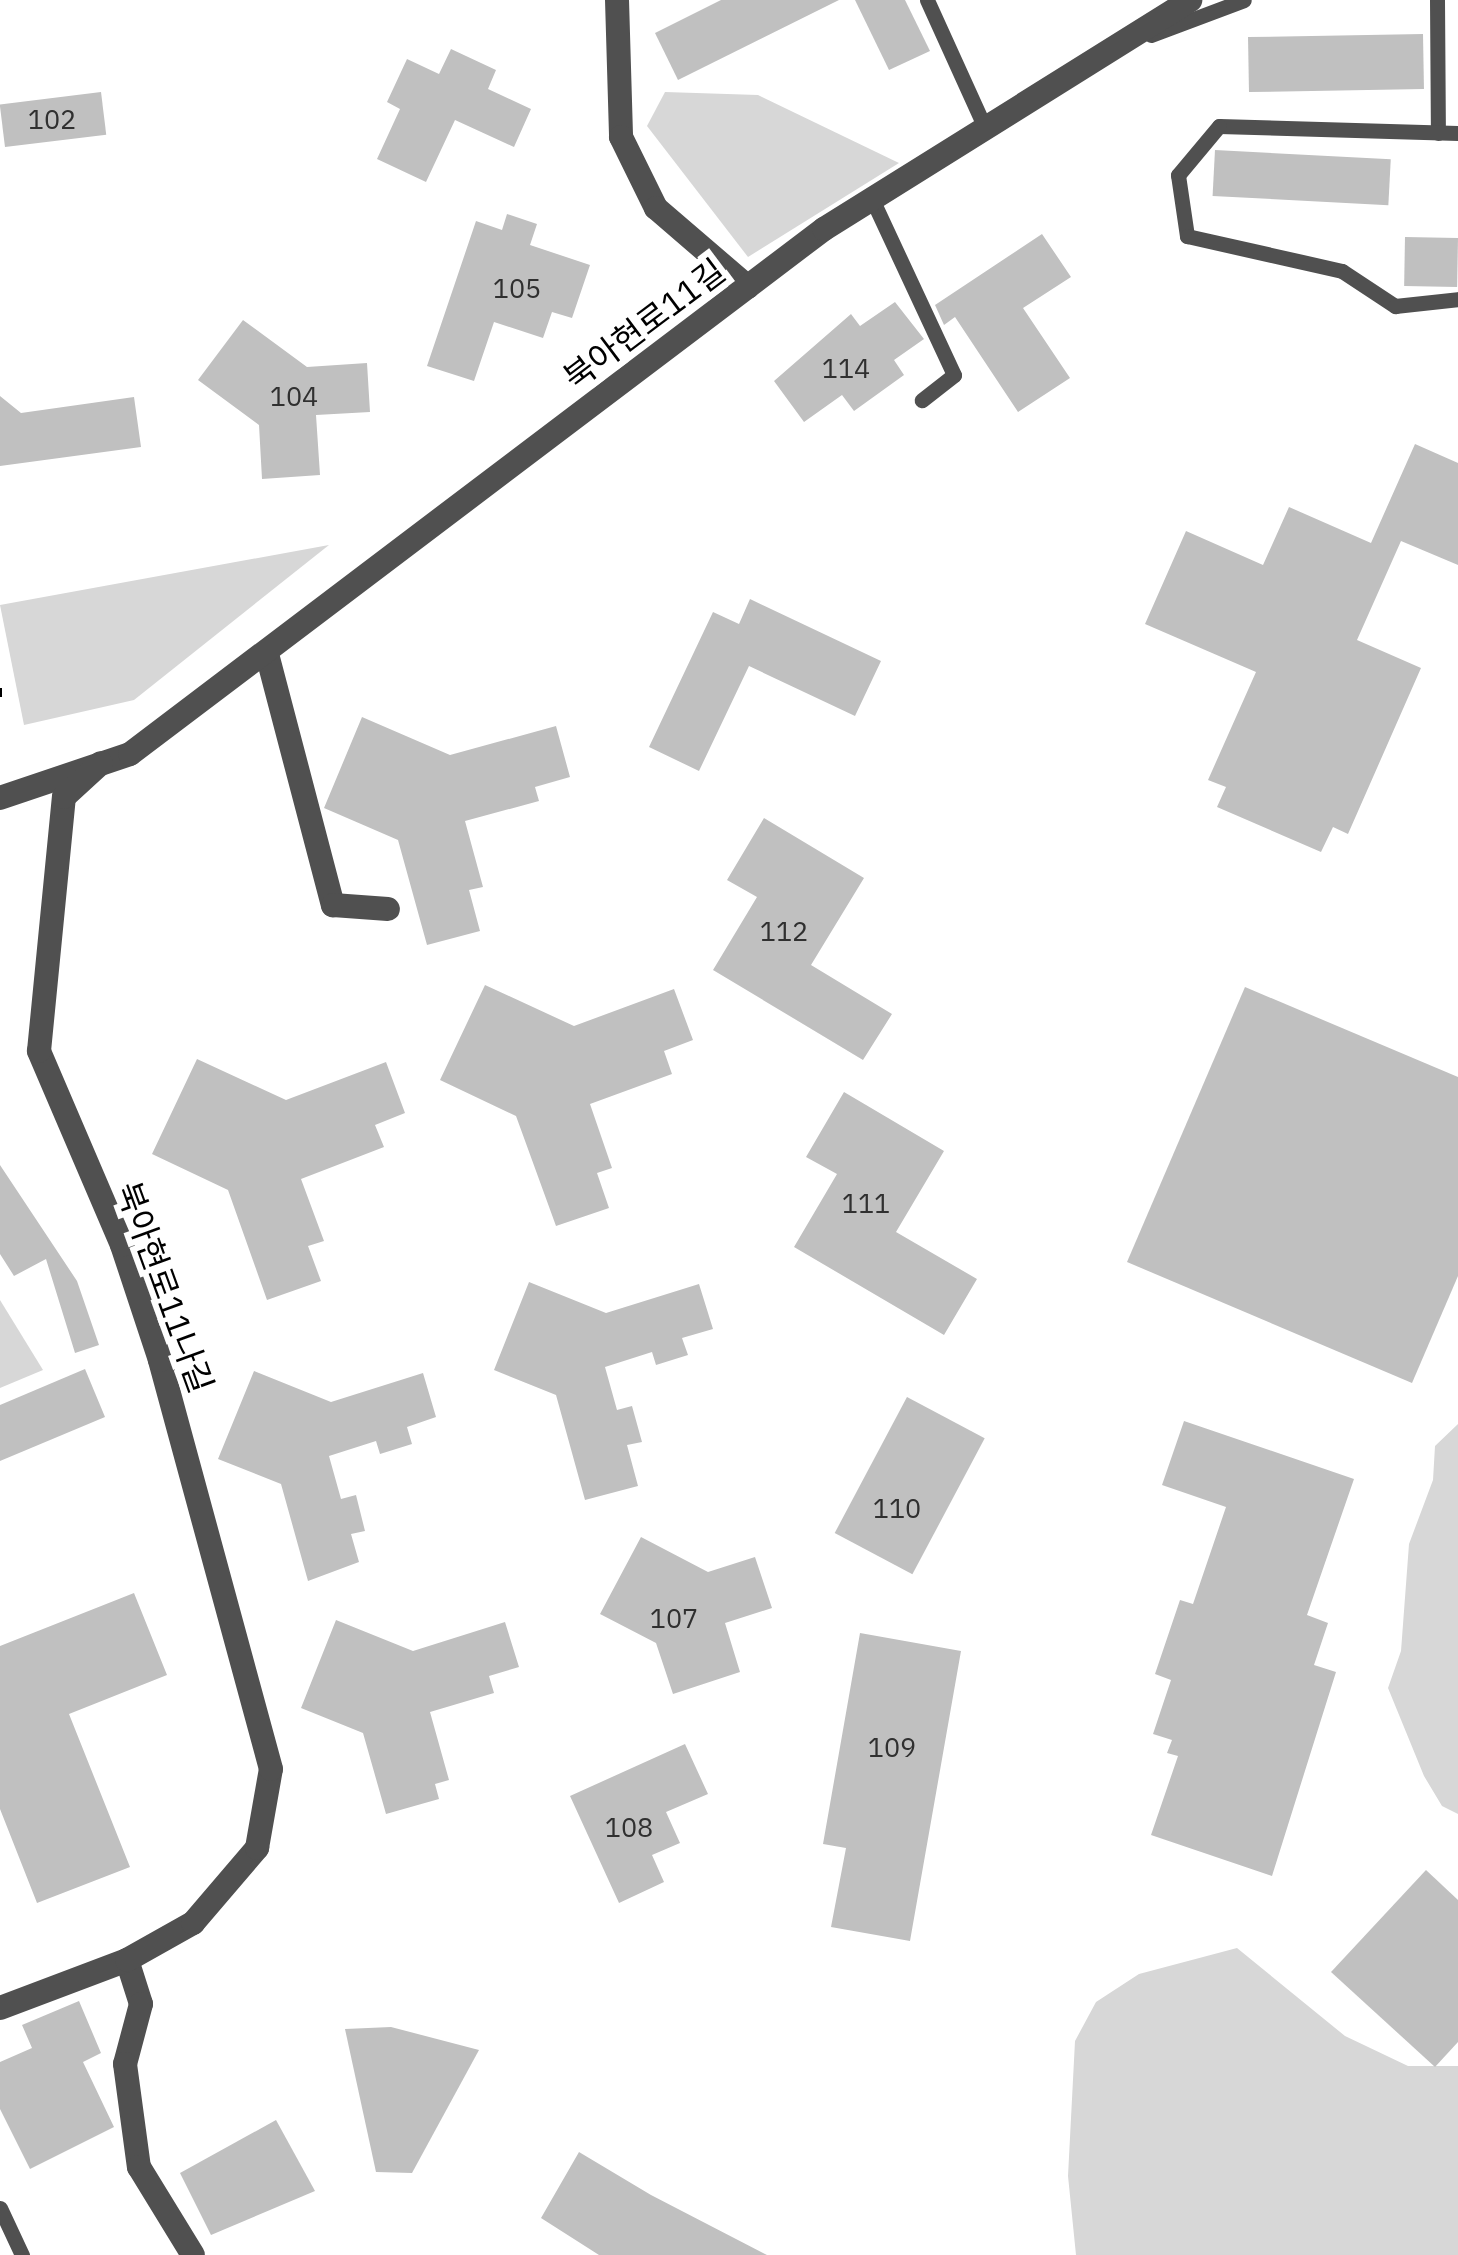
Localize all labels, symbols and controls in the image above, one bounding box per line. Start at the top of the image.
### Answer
house number: 102 [28,103,76,135]
street label: 북아현로11길 [556,251,732,397]
house number: 105 [493,272,541,304]
house number: 114 [822,352,870,384]
house number: 104 [270,380,318,412]
house number: 112 [760,915,808,947]
street label: 북아현로11나길 [108,1176,222,1398]
house number: 111 [842,1187,890,1219]
house number: 110 [873,1492,921,1524]
house number: 107 [650,1602,698,1634]
house number: 109 [868,1731,916,1763]
house number: 108 [605,1811,653,1843]

